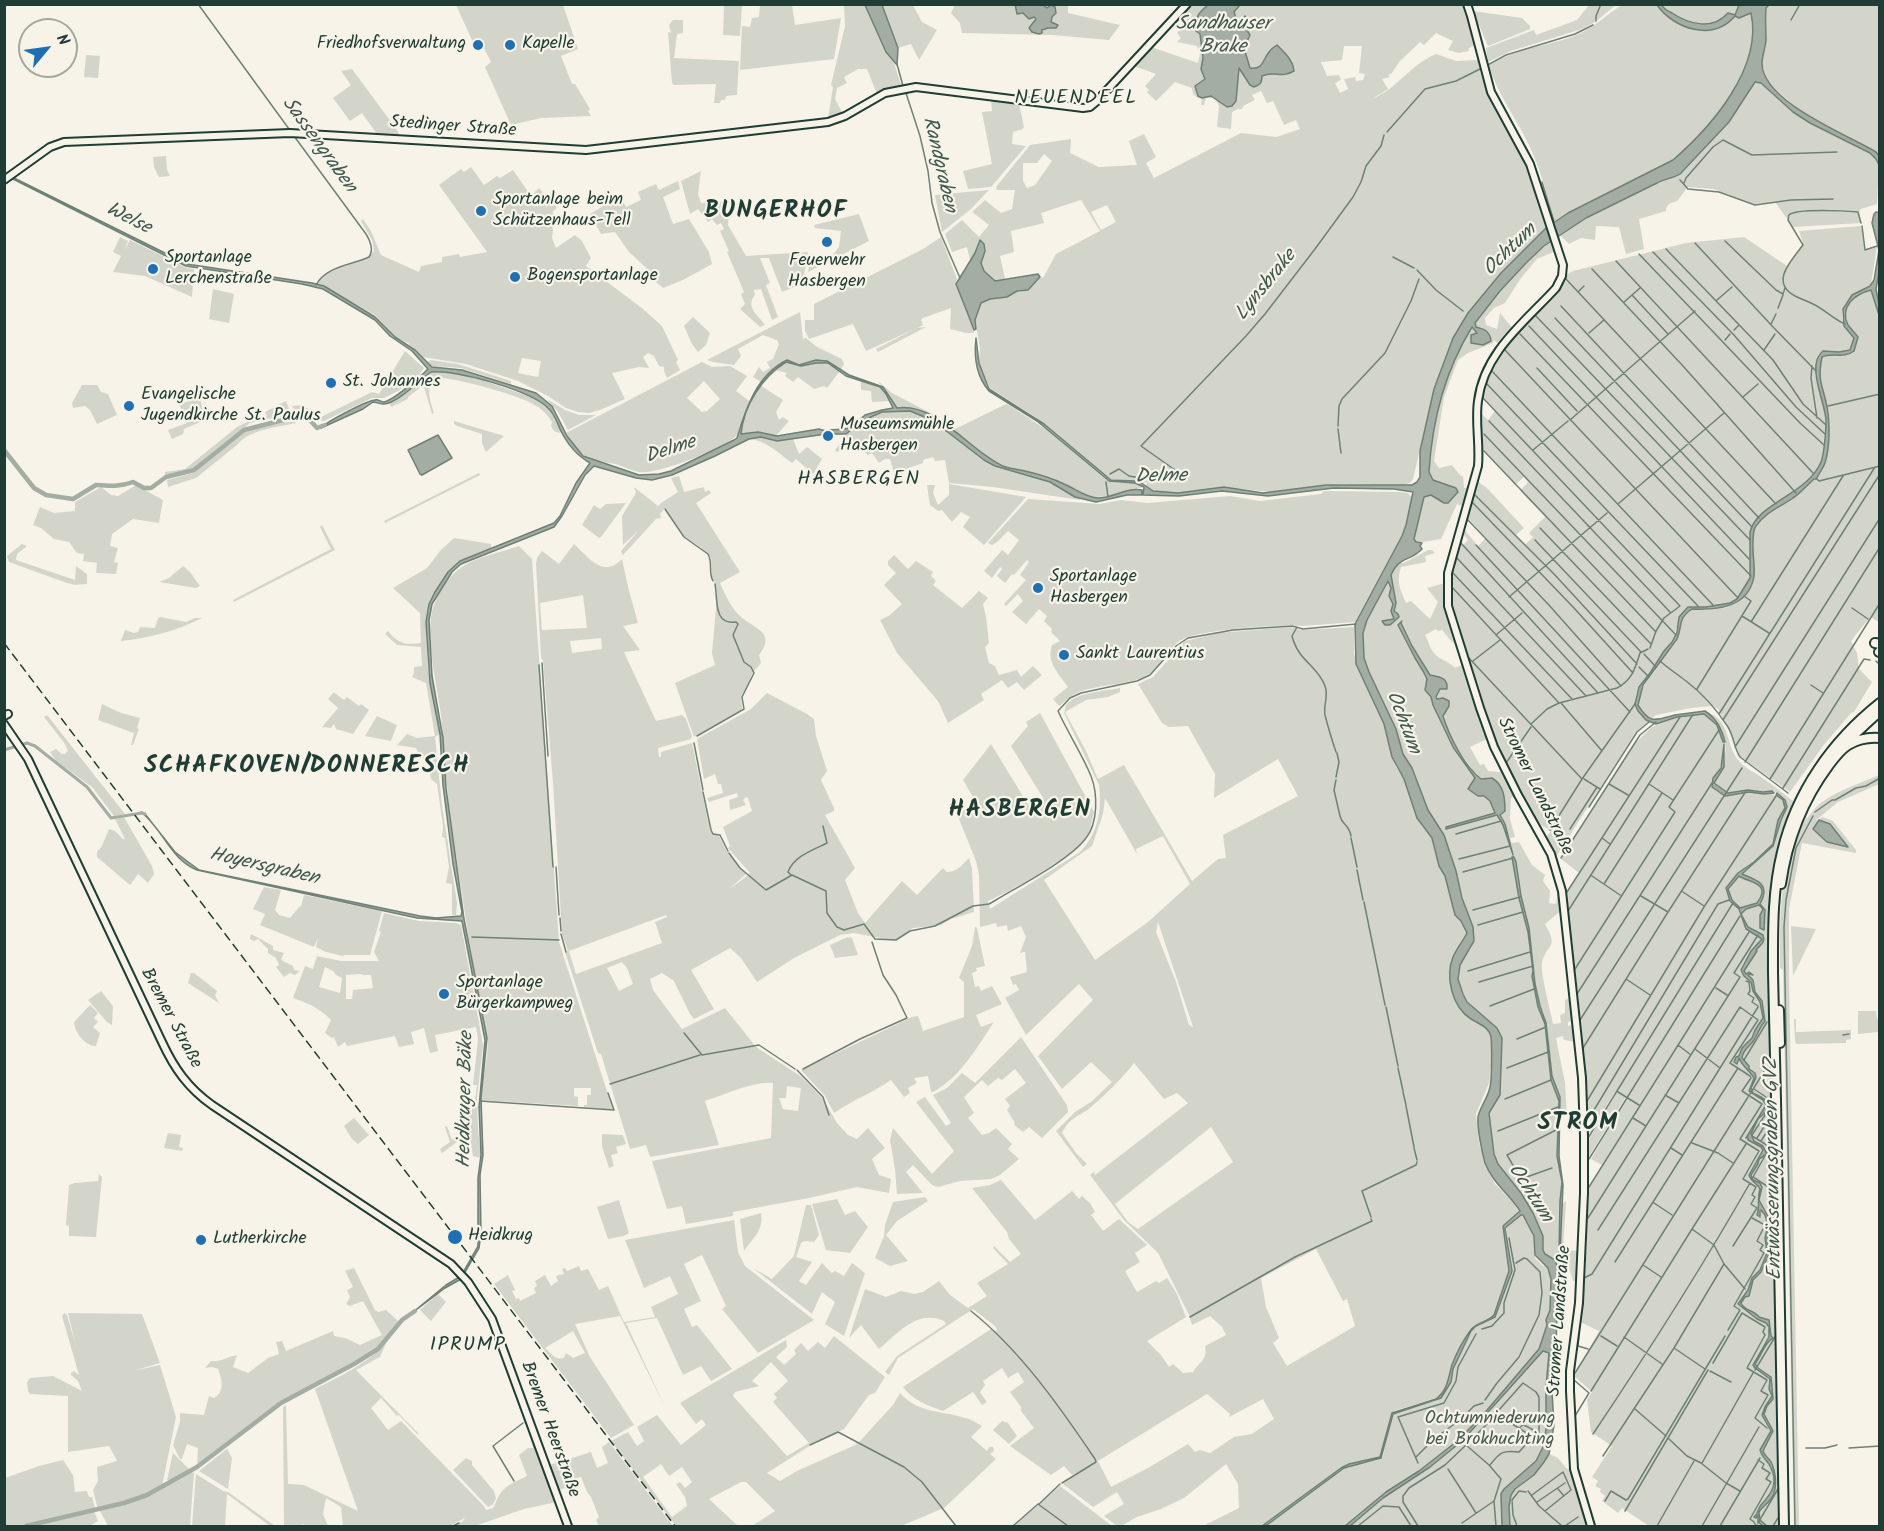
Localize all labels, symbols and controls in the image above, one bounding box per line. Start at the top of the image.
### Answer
water label: Sandhauser Brake [1176,14,1270,61]
north arrow [18,18,78,78]
text: N [49,30,76,50]
place label: Friedhofsverwaltung [317,34,466,56]
place label: Kapelle [522,34,575,56]
marker: Friedhofsverwaltung [471,38,485,52]
marker: Kapelle [503,38,517,52]
district label: NEUENDEEL [1014,88,1138,112]
water label: Sassengraben [275,93,361,199]
street label: Stedinger Straße [389,113,517,143]
water label: Randgraben [915,115,961,215]
place label: Sportanlage beim Schützenhaus-Tell [493,190,631,232]
water label: Welse [102,199,154,241]
district label: BUNGERHOF [704,199,848,227]
marker: Sportanlage beim Schützenhaus-Tell [474,204,488,218]
water label: Ochtum [1479,220,1543,282]
marker: Feuerwehr Hasbergen [820,235,834,249]
water label: Lynsbrake [1231,246,1303,326]
place label: Sportanlage Lerchenstraße [165,248,272,290]
place label: Feuerwehr Hasbergen [788,251,866,294]
marker: Sportanlage Lerchenstraße [146,262,160,276]
place label: Bogensportanlage [527,266,658,288]
marker: Bogensportanlage [508,270,522,284]
place label: St. Johannes [343,372,441,394]
marker: St. Johannes [324,376,338,390]
place label: Evangelische Jugendkirche St. Paulus [141,385,321,428]
marker: Evangelische Jugendkirche St. Paulus [122,399,136,413]
place label: Museumsmühle Hasbergen [840,415,954,458]
marker: Museumsmühle Hasbergen [821,429,835,443]
water label: Delme [643,432,699,470]
water label: Delme [1135,466,1187,490]
district label: HASBERGEN [797,469,921,493]
place label: Sportanlage Hasbergen [1050,567,1137,610]
marker: Sportanlage Hasbergen [1031,581,1045,595]
place label: Sankt Laurentius [1076,644,1204,666]
marker: Sankt Laurentius [1057,648,1071,662]
water label: Ochtum [1379,688,1425,758]
street label: Stromer Landstraße [1491,715,1577,859]
district label: SCHAFKOVEN/DONNERESCH [144,754,470,782]
district label: HASBERGEN [949,798,1091,826]
water label: Hoyersgraben [207,844,321,892]
street label: Bremer Straße [134,965,206,1073]
place label: Sportanlage Bürgerkampweg [456,973,573,1016]
marker: Sportanlage Bürgerkampweg [437,987,451,1001]
water label: Heidkruger Bäke [454,1032,480,1168]
water label: Entwässerungsgraben GVZ [1761,1057,1789,1281]
district label: STROM [1537,1111,1619,1139]
water label: Ochtum [1501,1160,1557,1228]
place label: Heidkrug [468,1226,533,1248]
marker: Heidkrug [446,1228,464,1246]
place label: Lutherkirche [213,1229,307,1251]
marker: Lutherkirche [194,1233,208,1247]
street label: Stromer Landstraße [1545,1245,1577,1397]
district label: IPRUMP [430,1335,506,1359]
street label: Bremer Heerstraße [514,1359,584,1501]
park label: Ochtumniederung bei Brokhuchting [1425,1409,1555,1452]

